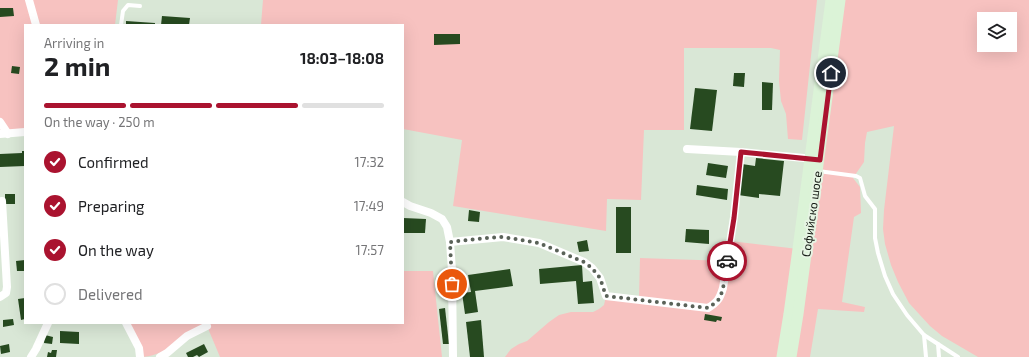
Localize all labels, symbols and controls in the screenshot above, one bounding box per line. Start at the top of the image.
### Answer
map controls [977,12,1017,52]
button: layers [977,12,1017,52]
text: Arriving in [44,35,104,51]
text: 18:03–18:08 [300,49,384,67]
text: 2 min [44,50,110,81]
pin [814,56,848,90]
icon: home [820,62,842,84]
text: On the way · 250 m [44,114,155,130]
icon: check [44,151,66,173]
text: Confirmed [78,153,149,171]
text: 17:32 [355,154,384,170]
street label: Софийско шосе [798,170,824,258]
icon: check [44,195,66,217]
text: Preparing [78,197,144,215]
text: 17:49 [354,198,384,214]
icon: check [44,239,66,261]
text: On the way [78,241,154,259]
courier [707,241,747,281]
text: 17:57 [355,242,384,258]
icon: car [716,250,738,272]
pin [435,267,469,301]
icon: bag [441,273,463,295]
text: Delivered [78,285,143,303]

